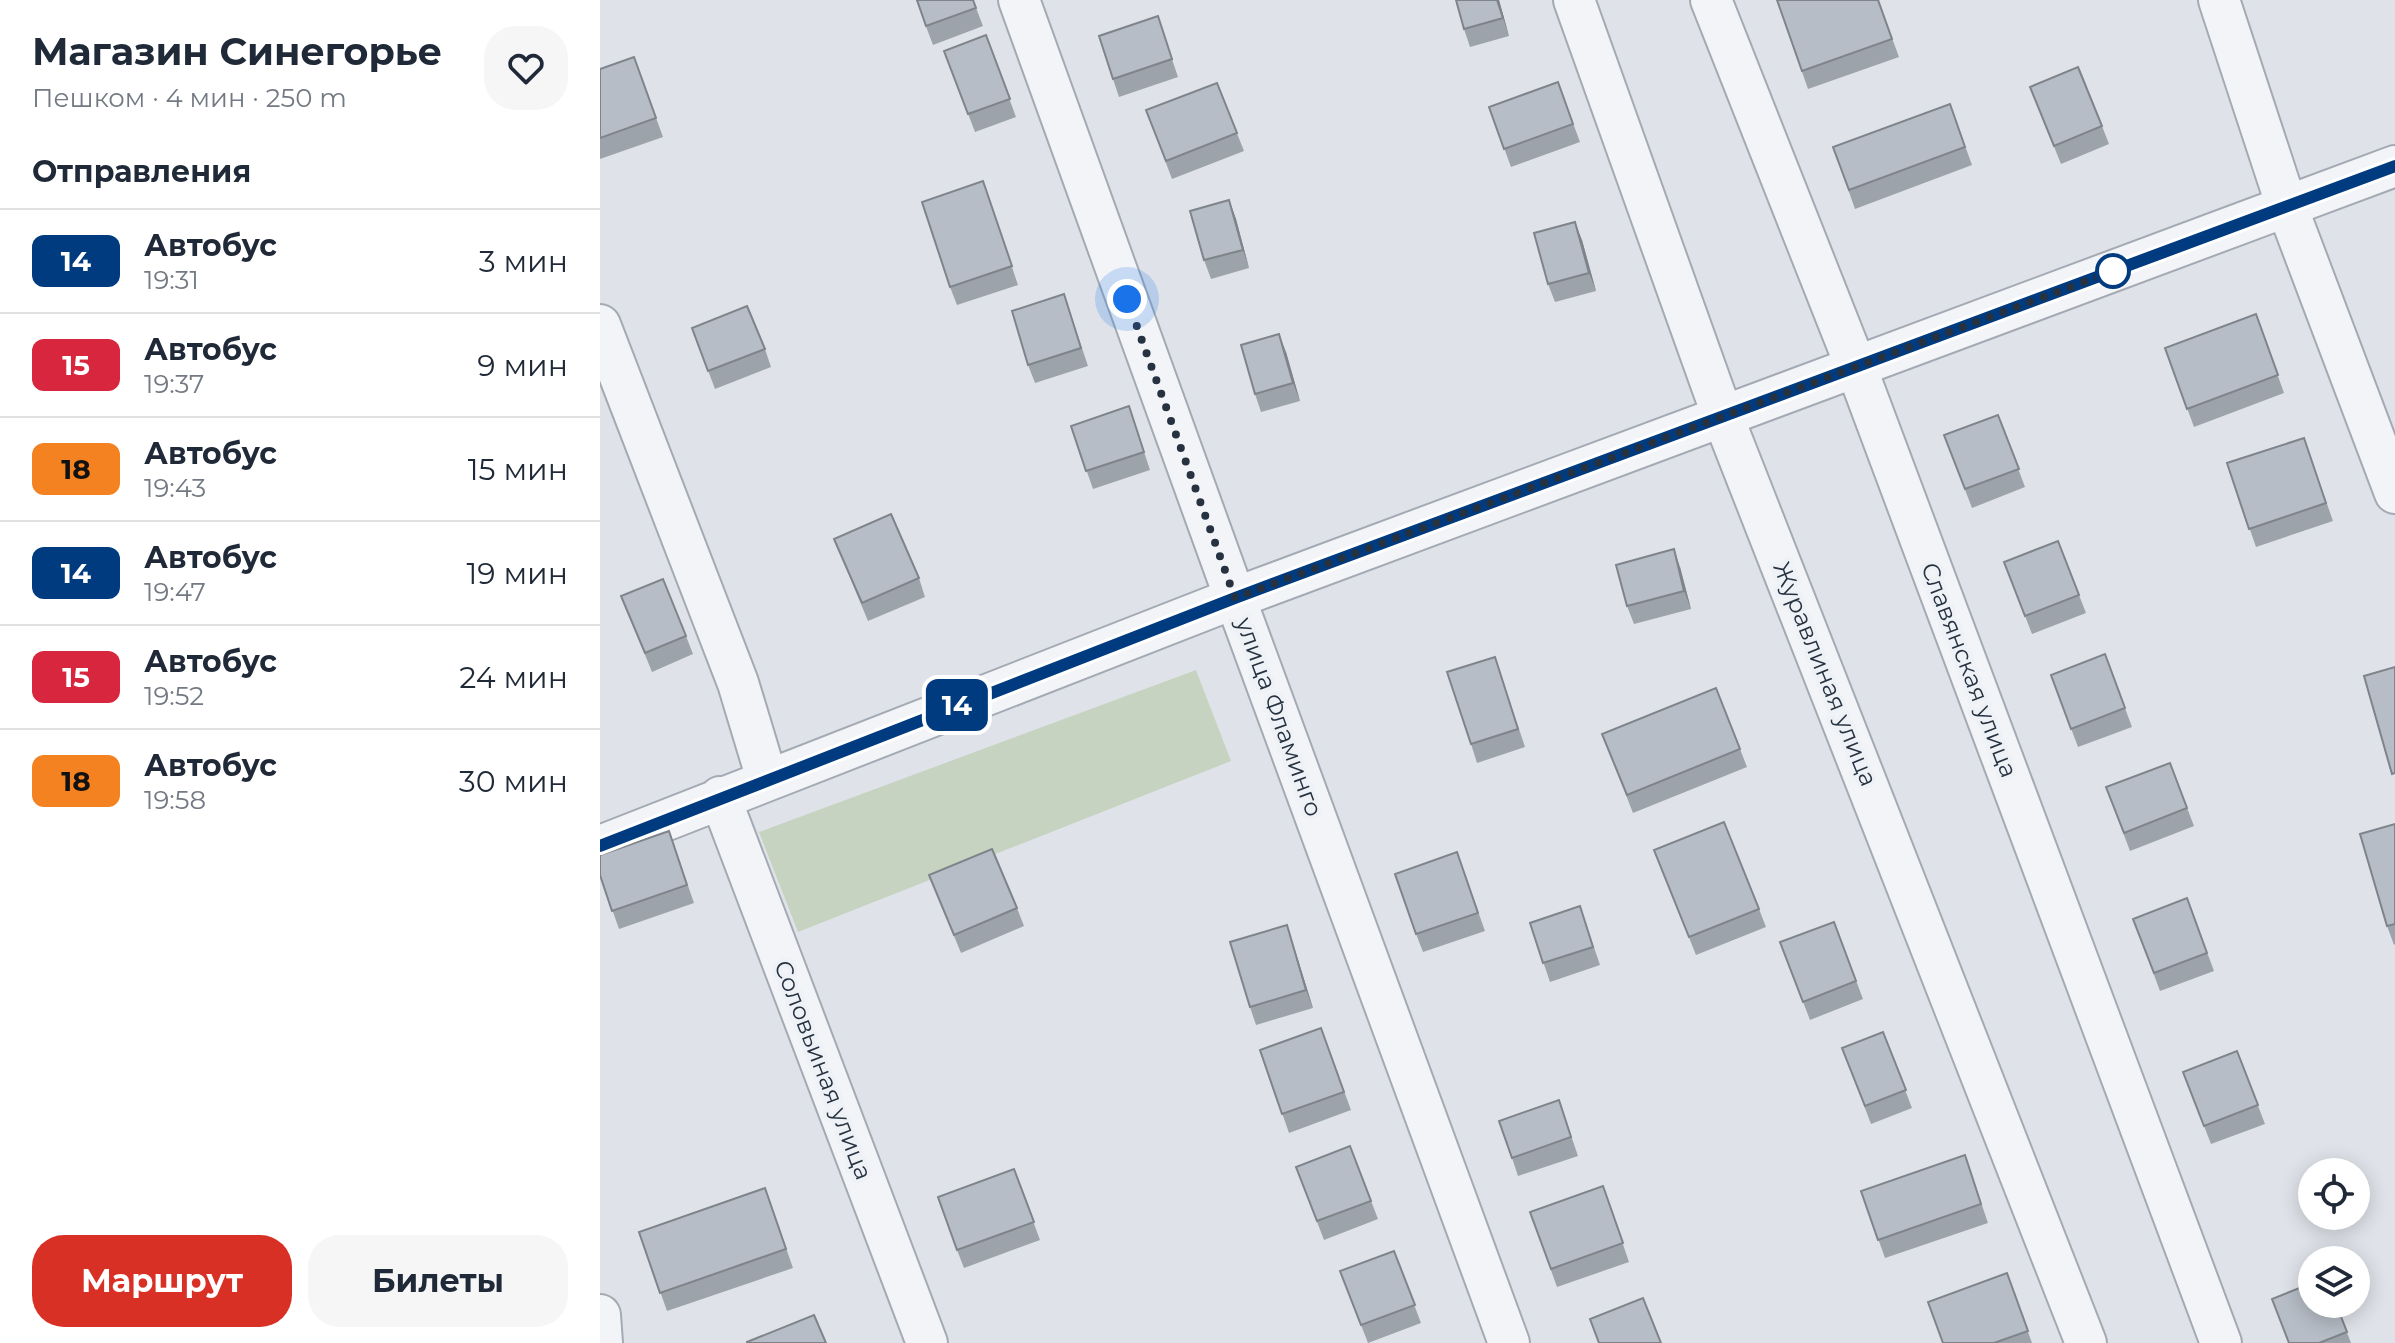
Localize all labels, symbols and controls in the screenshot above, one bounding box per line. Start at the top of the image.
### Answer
button: heart [484,26,568,110]
text: Магазин Синегорье [32,28,442,75]
text: Пешком · 4 мин · 250 m [32,82,347,114]
text: Отправления [32,153,251,190]
text: Автобус [144,227,277,264]
text: 3 мин [479,243,568,280]
text: 14 [61,244,91,278]
unlabelled marker [2096,254,2130,288]
text: 19:31 [144,264,199,296]
your location [1107,279,1147,319]
text: Автобус [144,331,277,368]
text: 9 мин [477,347,568,384]
text: 15 [62,348,90,382]
text: 19:37 [144,368,204,400]
text: Автобус [144,435,277,472]
text: 15 мин [468,451,568,488]
text: 18 [61,452,91,486]
text: 19:43 [144,472,206,504]
text: Автобус [144,539,277,576]
text: 19 мин [466,555,568,592]
text: 14 [61,556,91,590]
street label: Журавлиная улица [1767,557,1884,790]
street label: Славянская улица [1915,558,2024,781]
text: 19:47 [144,576,206,608]
street label: улица Фламинго [1230,612,1329,820]
text: Автобус [144,643,277,680]
text: 24 мин [459,659,568,696]
text: 15 [62,660,90,694]
line badge: 14 [921,679,993,731]
text: 19:52 [144,680,204,712]
text: 14 [942,688,972,722]
text: Автобус [144,747,277,784]
text: 30 мин [459,763,568,800]
text: 18 [61,764,91,798]
text: 19:58 [144,784,206,816]
street label: Соловьиная улица [768,956,879,1184]
map controls [2298,1158,2370,1318]
button: locate [2298,1158,2370,1230]
button: Маршрут [32,1235,292,1327]
button: Билеты [308,1235,568,1327]
button: layers [2298,1246,2370,1318]

